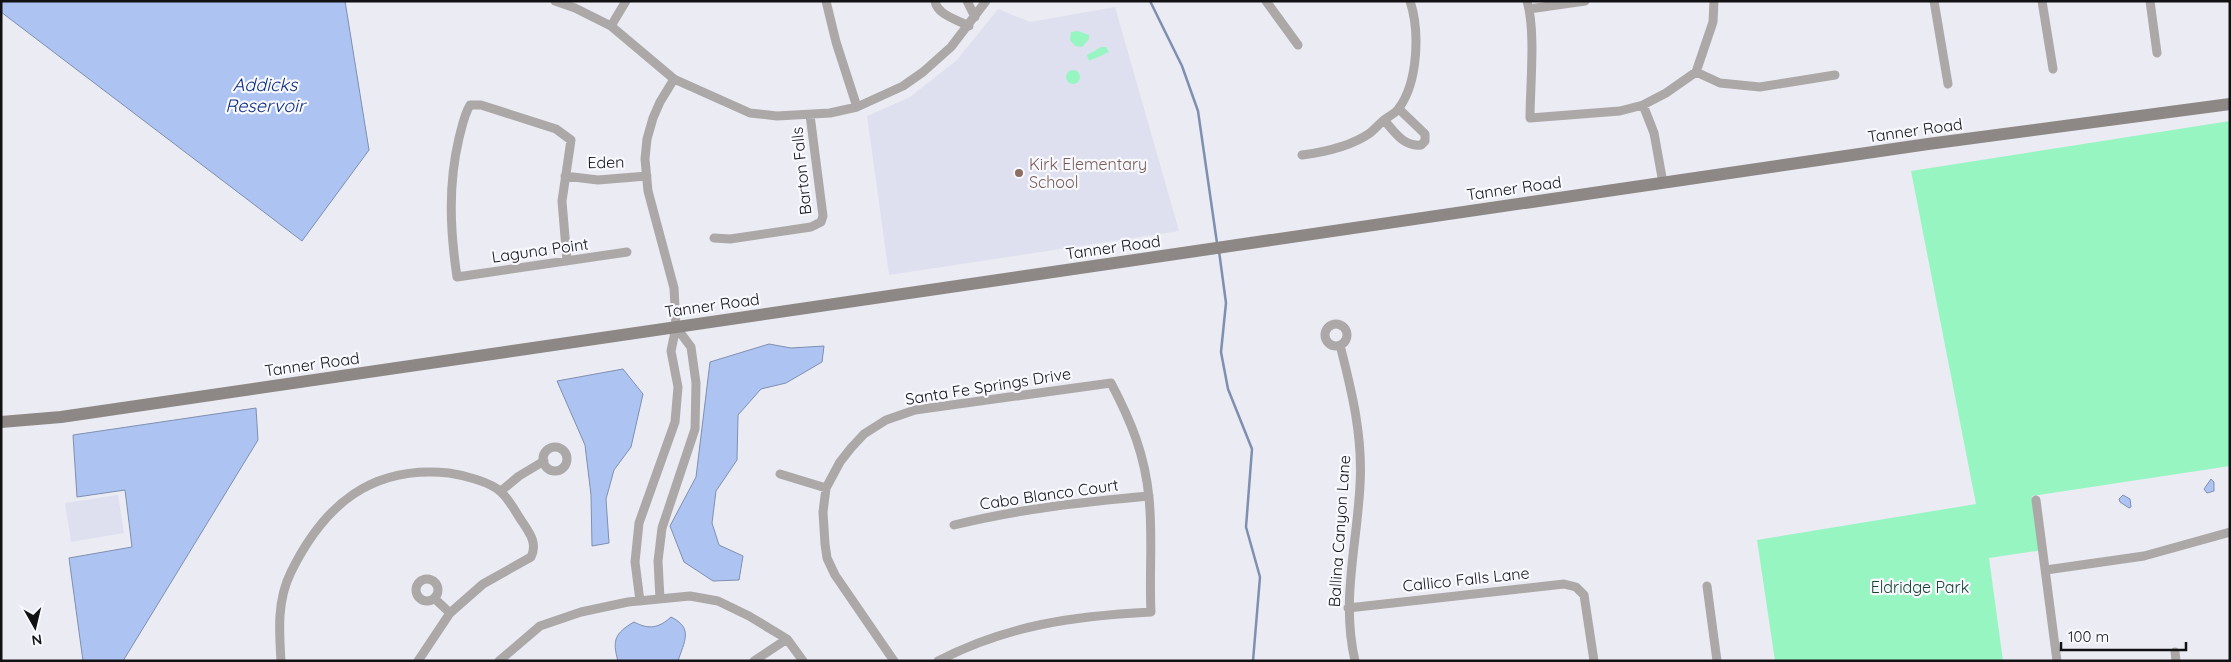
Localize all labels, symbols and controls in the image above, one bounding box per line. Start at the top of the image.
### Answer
water label: Addicks Reservoir [225,73,307,117]
street label: Tanner Road [1866,113,1964,147]
street label: Barton Falls [786,126,816,216]
street label: Eden [587,152,625,172]
place label: Kirk Elementary School [1029,154,1147,192]
marker: Kirk Elementary School [1013,167,1025,179]
street label: Tanner Road [1465,171,1563,205]
street label: Tanner Road [1064,230,1162,264]
street label: Laguna Point [490,233,590,267]
street label: Tanner Road [663,288,761,322]
street label: Tanner Road [263,347,361,381]
street label: Santa Fe Springs Drive [904,363,1072,409]
street label: Ballina Canyon Lane [1324,454,1354,608]
street label: Cabo Blanco Court [978,474,1120,514]
street label: Callico Falls Lane [1402,562,1530,596]
park label: Eldridge Park [1871,577,1969,597]
north arrow [10,602,60,652]
scale bar [2061,620,2186,652]
text: 100 m [2068,627,2109,646]
text: N [30,630,43,650]

